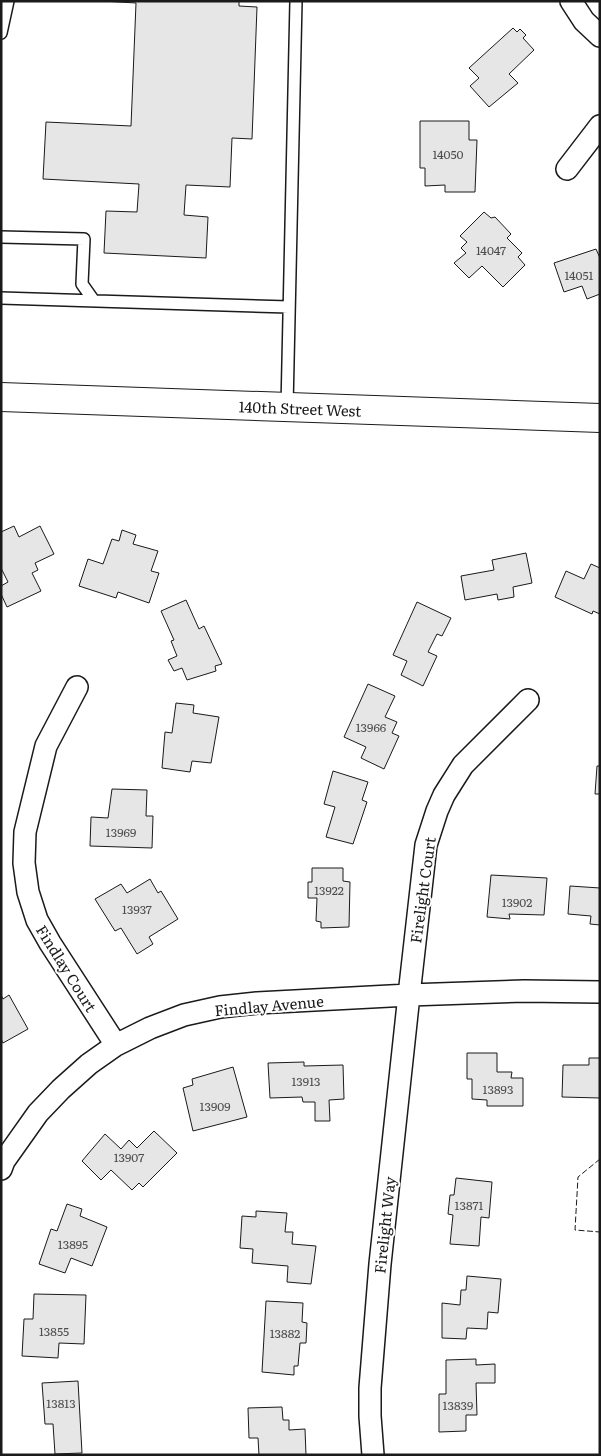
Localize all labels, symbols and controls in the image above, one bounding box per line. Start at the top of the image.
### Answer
house number: 14050 [433,145,464,163]
house number: 14047 [476,241,506,259]
house number: 14051 [565,266,594,284]
street label: 140th Street West [238,394,362,422]
house number: 13966 [356,718,387,736]
house number: 13969 [106,823,136,841]
street label: Firelight Court [403,835,441,945]
house number: 13922 [314,881,344,899]
house number: 13902 [502,893,532,911]
house number: 13937 [122,900,152,918]
street label: Findlay Court [31,920,103,1016]
street label: Findlay Avenue [213,989,325,1021]
house number: 13913 [291,1072,321,1090]
house number: 13893 [483,1080,513,1098]
house number: 13909 [200,1097,230,1115]
house number: 13907 [114,1148,144,1166]
street label: Firelight Way [367,1175,401,1275]
house number: 13871 [455,1196,484,1214]
house number: 13895 [58,1235,88,1253]
house number: 13855 [39,1322,69,1340]
house number: 13882 [270,1324,300,1342]
house number: 13813 [46,1394,76,1412]
house number: 13839 [443,1396,473,1414]

